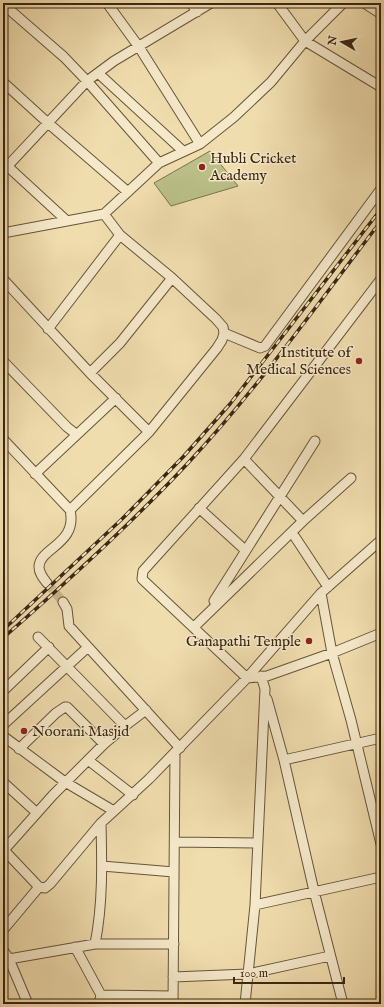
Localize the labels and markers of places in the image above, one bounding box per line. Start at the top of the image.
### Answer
place label: Hubli Cricket Academy [209,149,296,185]
marker: Hubli Cricket Academy [197,162,207,172]
place label: Institute of Medical Sciences [246,343,354,379]
marker: Institute of Medical Sciences [354,356,364,366]
place label: Ganapathi Temple [186,632,301,651]
marker: Ganapathi Temple [304,636,314,646]
place label: Noorani Masjid [32,722,130,741]
marker: Noorani Masjid [19,726,29,736]

